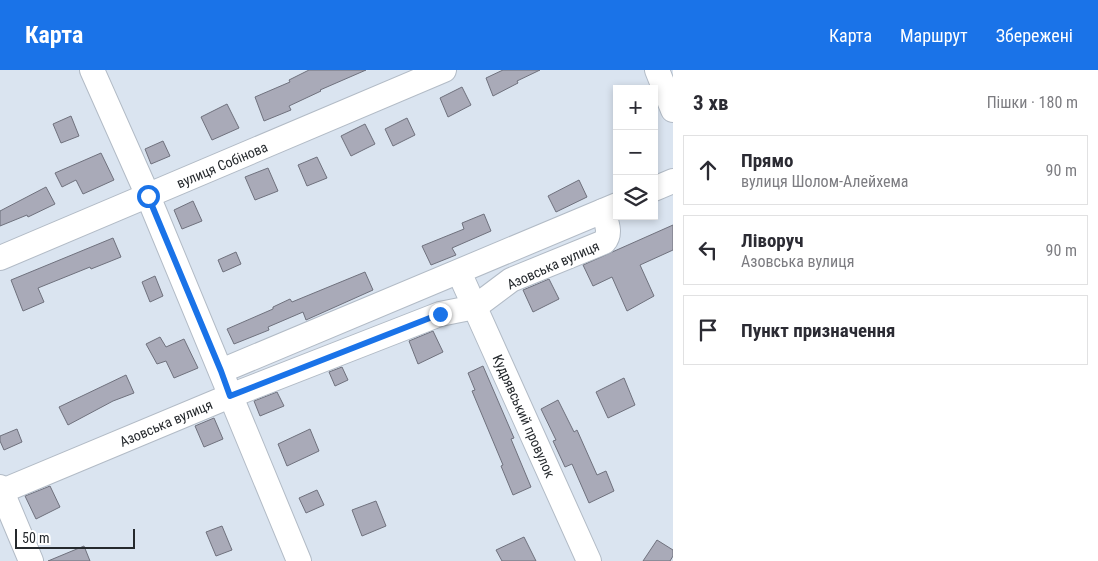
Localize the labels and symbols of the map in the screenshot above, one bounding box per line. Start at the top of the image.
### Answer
street label: вулиця Собінова [174,139,270,191]
route start [137,185,160,208]
street label: Азовська вулиця [504,238,602,292]
route end [429,303,452,326]
street label: Кудрявський провулок [490,352,558,480]
street label: Азовська вулиця [117,396,215,450]
scale bar [15,526,135,549]

